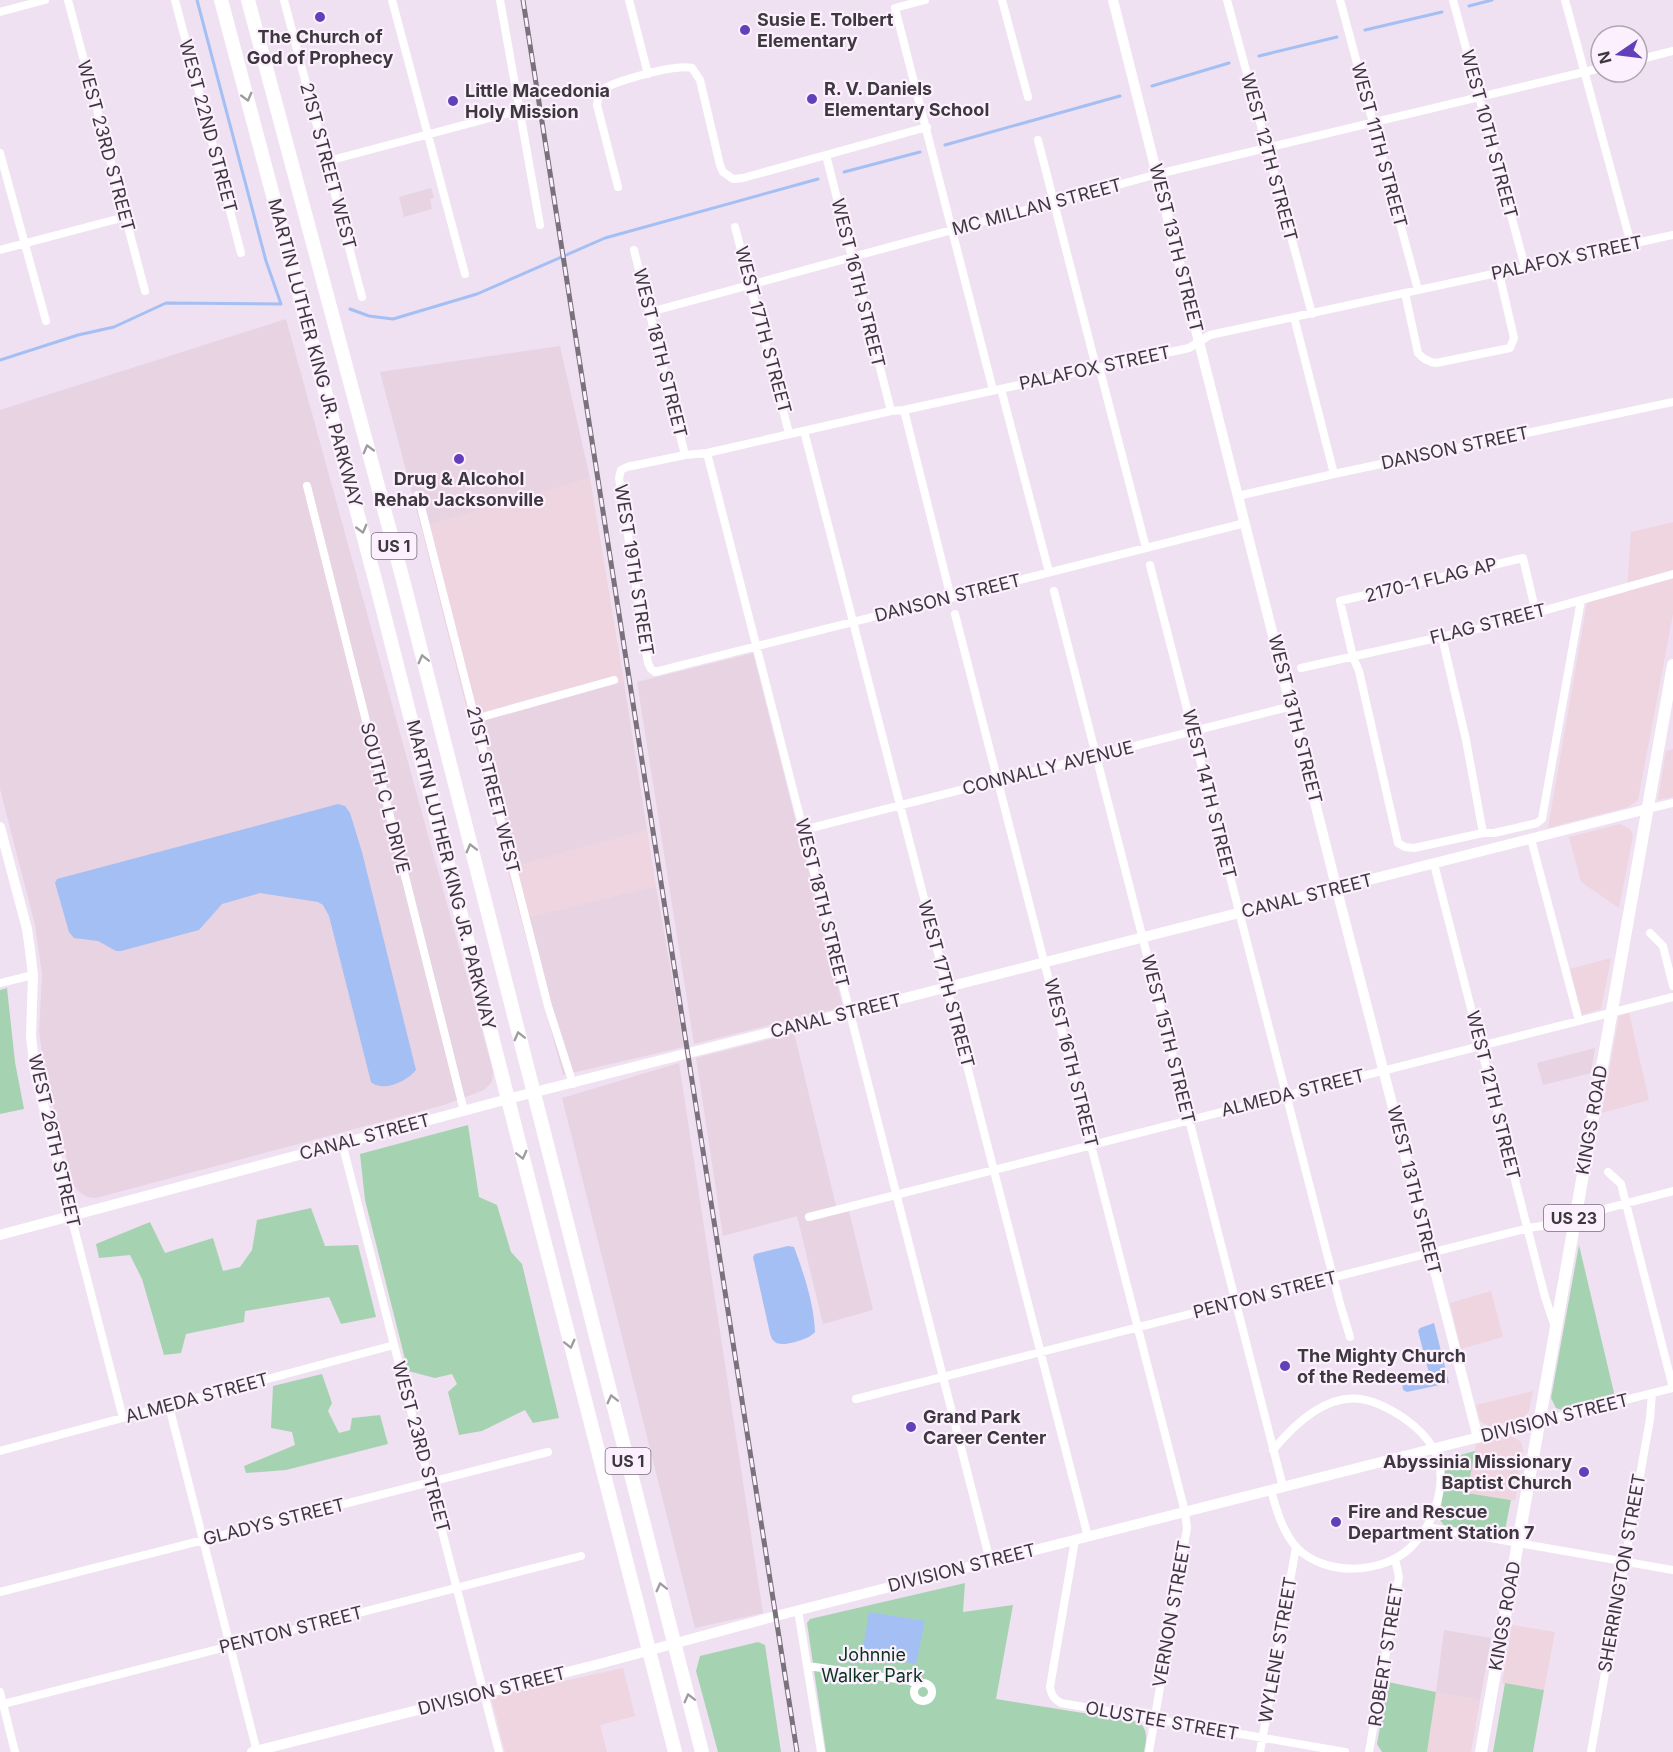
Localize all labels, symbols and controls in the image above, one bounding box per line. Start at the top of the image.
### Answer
place label: Susie E. Tolbert Elementary [757,9,894,51]
marker: The Church of God of Prophecy [313,10,327,24]
marker: Susie E. Tolbert Elementary [738,23,752,37]
north arrow [1589,24,1649,84]
place label: The Church of God of Prophecy [247,26,393,68]
street label: WEST 22ND STREET [175,37,242,215]
street label: WEST 10TH STREET [1457,47,1522,220]
text: N [1593,49,1616,66]
street label: WEST 23RD STREET [73,58,139,234]
street label: WEST 11TH STREET [1347,60,1412,229]
street label: WEST 12TH STREET [1237,71,1302,243]
place label: R. V. Daniels Elementary School [824,78,989,120]
street label: 21ST STREET WEST [296,80,361,251]
place label: Little Macedonia Holy Mission [465,80,610,122]
one-way arrow [240,91,252,102]
marker: R. V. Daniels Elementary School [805,92,819,106]
marker: Little Macedonia Holy Mission [446,94,460,108]
street label: WEST 13TH STREET [1145,161,1208,334]
street label: MC MILLAN STREET [950,174,1124,239]
street label: MARTIN LUTHER KING JR. PARKWAY [264,196,367,510]
street label: WEST 16TH STREET [827,196,890,370]
street label: PALAFOX STREET [1489,231,1645,284]
street label: WEST 17TH STREET [731,244,796,416]
street label: WEST 18TH STREET [629,266,692,440]
street label: PALAFOX STREET [1017,341,1173,394]
street label: DANSON STREET [1379,422,1531,473]
one-way arrow [363,445,376,455]
marker: Drug & Alcohol Rehab Jacksonville [452,452,466,466]
place label: Drug & Alcohol Rehab Jacksonville [374,468,544,510]
street label: WEST 19TH STREET [611,483,658,657]
one-way arrow [354,524,367,534]
road number: US 1 [372,533,416,559]
street label: 2170-1 FLAG AP [1363,553,1499,606]
street label: DANSON STREET [872,569,1023,626]
street label: FLAG STREET [1428,599,1548,648]
street label: WEST 13TH STREET [1264,632,1327,805]
one-way arrow [417,654,430,664]
street label: 21ST STREET WEST [463,704,524,876]
street label: WEST 14TH STREET [1178,707,1241,881]
street label: MARTIN LUTHER KING JR. PARKWAY [403,718,500,1032]
street label: SOUTH C L DRIVE [357,720,414,876]
street label: CONNALLY AVENUE [960,736,1136,799]
street label: WEST 18TH STREET [791,816,854,990]
one-way arrow [465,843,478,853]
street label: CANAL STREET [1239,869,1375,922]
street label: WEST 17TH STREET [914,898,979,1070]
street label: WEST 15TH STREET [1137,952,1200,1125]
street label: WEST 16TH STREET [1040,976,1103,1150]
street label: CANAL STREET [768,989,904,1042]
street label: WEST 12TH STREET [1462,1008,1525,1181]
one-way arrow [514,1032,526,1042]
street label: WEST 26TH STREET [24,1052,85,1229]
street label: ALMEDA STREET [1219,1064,1367,1121]
street label: KINGS ROAD [1572,1064,1611,1176]
street label: WEST 13TH STREET [1383,1103,1446,1276]
street label: CANAL STREET [297,1109,433,1164]
one-way arrow [515,1150,528,1160]
road number: US 23 [1544,1205,1604,1231]
street label: PENTON STREET [1191,1267,1339,1323]
one-way arrow [563,1339,576,1349]
place label: The Mighty Church of the Redeemed [1297,1345,1466,1387]
street label: WEST 23RD STREET [388,1359,454,1535]
marker: The Mighty Church of the Redeemed [1278,1359,1292,1373]
street label: ALMEDA STREET [123,1368,271,1427]
street label: DIVISION STREET [1479,1389,1631,1446]
one-way arrow [607,1394,620,1404]
place label: Grand Park Career Center [923,1406,1046,1448]
marker: Grand Park Career Center [904,1420,918,1434]
road number: US 1 [606,1448,650,1474]
place label: Abyssinia Missionary Baptist Church [1383,1451,1572,1493]
marker: Abyssinia Missionary Baptist Church [1577,1465,1591,1479]
street label: SHERRINGTON STREET [1594,1472,1649,1674]
street label: GLADYS STREET [201,1494,347,1549]
place label: Fire and Rescue Department Station 7 [1348,1501,1535,1543]
marker: Fire and Rescue Department Station 7 [1329,1515,1343,1529]
street label: DIVISION STREET [886,1539,1038,1596]
street label: VERNON STREET [1148,1539,1195,1689]
street label: KINGS ROAD [1485,1560,1524,1672]
street label: WYLENE STREET [1254,1575,1301,1725]
street label: ROBERT STREET [1364,1582,1407,1728]
one-way arrow [655,1583,668,1593]
street label: PENTON STREET [217,1602,365,1658]
park label: Johnnie Walker Park [821,1644,923,1686]
street label: DIVISION STREET [416,1662,568,1719]
one-way arrow [683,1693,696,1703]
street label: OLUSTEE STREET [1084,1697,1240,1744]

